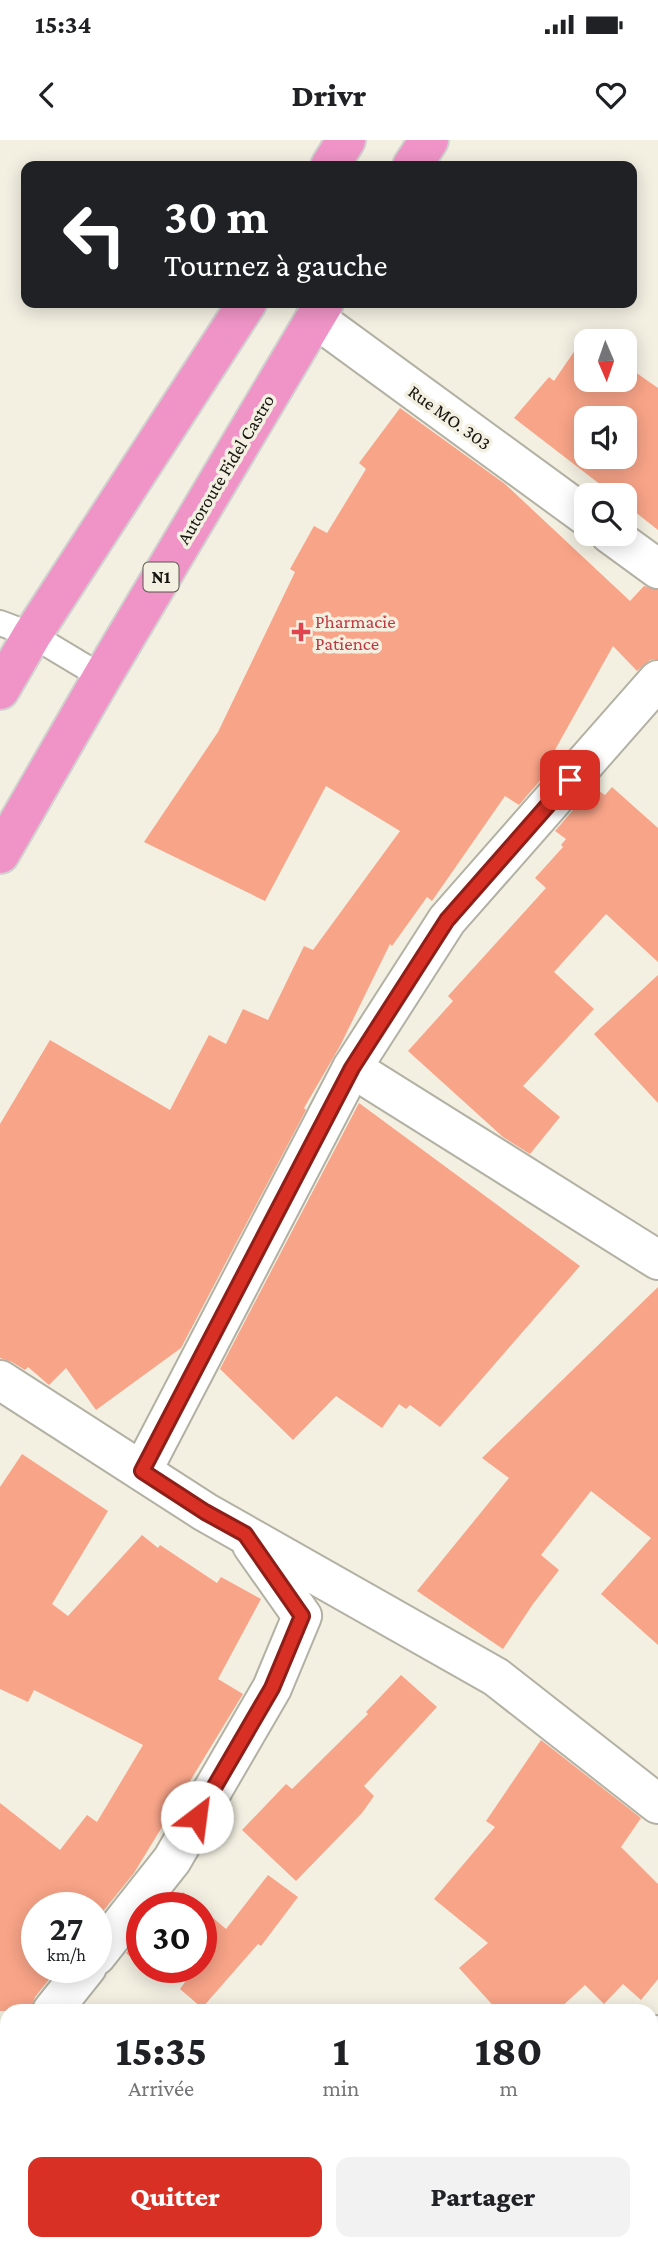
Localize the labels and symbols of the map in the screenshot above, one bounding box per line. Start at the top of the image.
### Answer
north arrow [574,329,637,392]
street label: Rue MO. 303 [404,380,495,454]
street label: Autoroute Fidel Castro [172,391,278,548]
road number: N1 [144,562,178,592]
place label: Pharmacie Patience [315,611,396,654]
marker: Pharmacie Patience [293,624,309,640]
pin [540,750,600,810]
position arrow [160,1780,234,1854]
speed limit sign: 30 [126,1892,217,1983]

